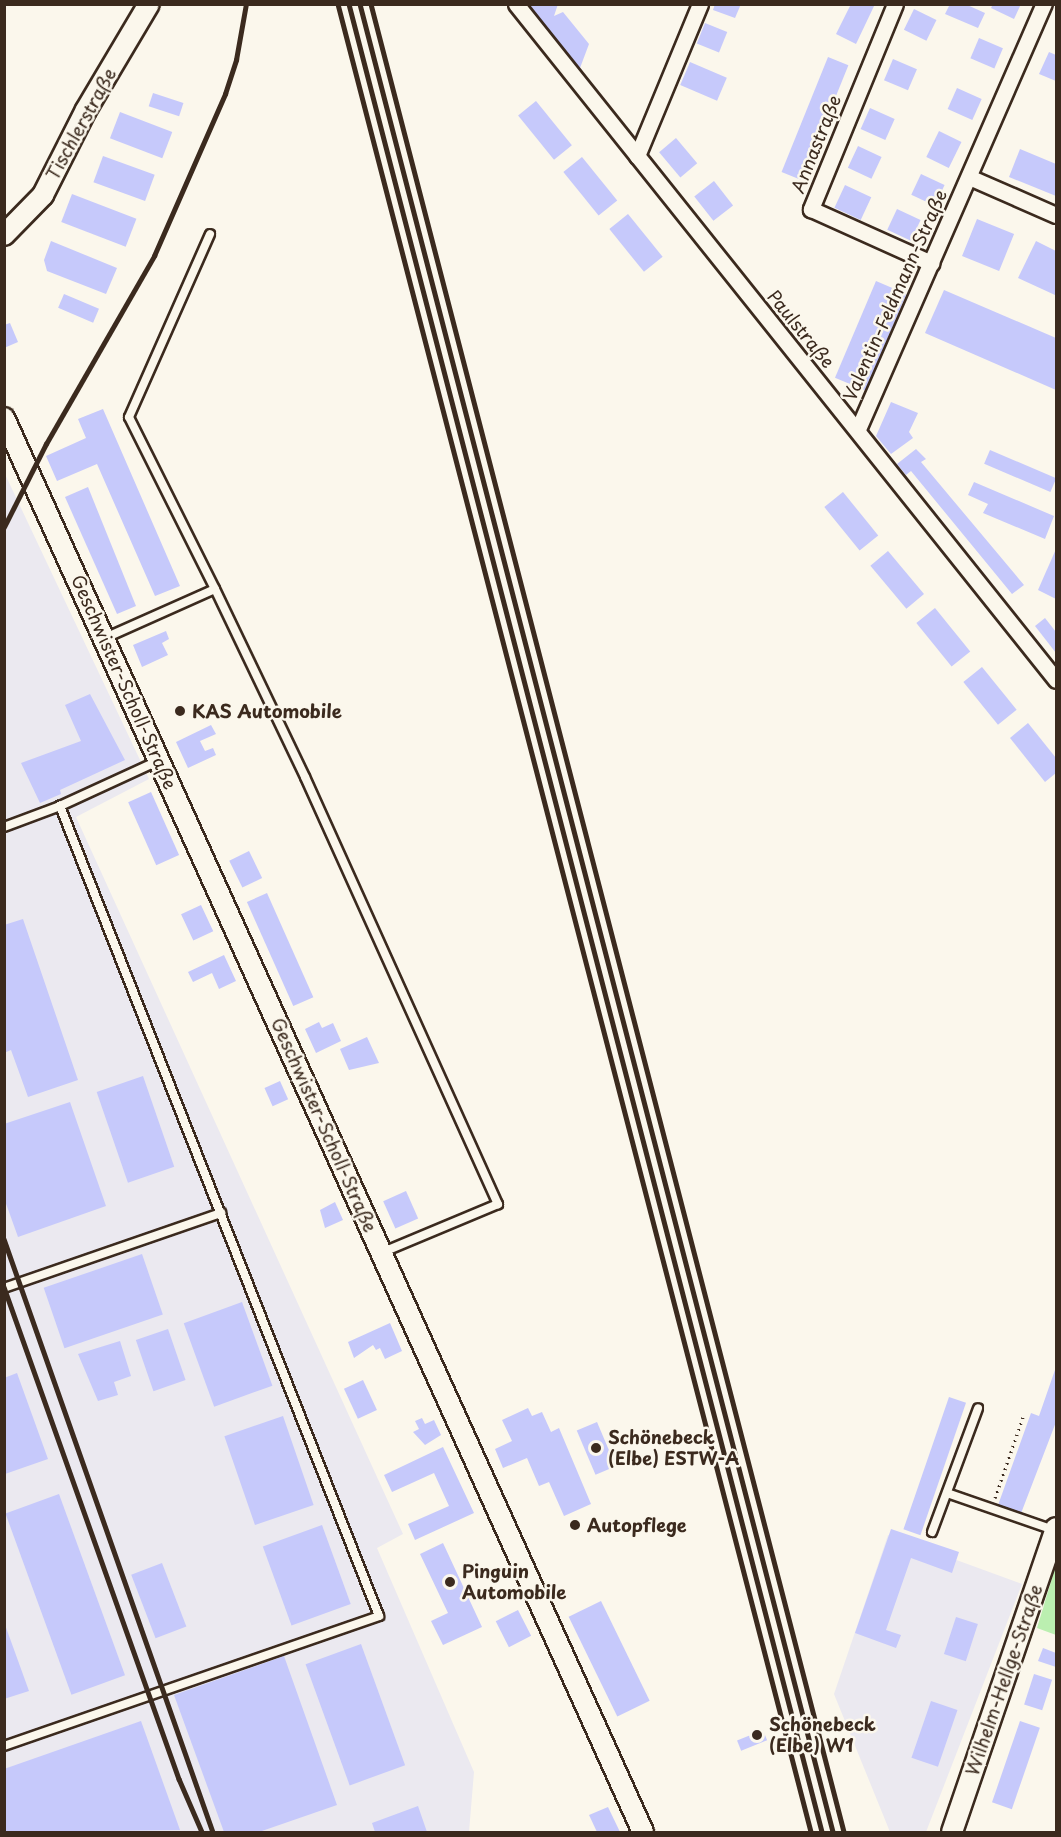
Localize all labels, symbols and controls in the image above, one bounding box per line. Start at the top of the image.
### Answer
street label: Tischlerstraße [41,64,121,184]
street label: Annastraße [787,92,845,196]
street label: Valentin-Feldmann-Straße [839,186,951,404]
street label: Paulstraße [763,286,839,372]
street label: Geschwister-Scholl-Straße [67,571,181,793]
place label: KAS Automobile [192,700,341,722]
marker: KAS Automobile [173,704,187,718]
street label: Geschwister-Scholl-Straße [267,1014,381,1236]
place label: Schönebeck (Elbe) ESTW-A [608,1427,740,1470]
marker: Schönebeck (Elbe) ESTW-A [589,1441,603,1455]
place label: Autopflege [587,1514,687,1536]
marker: Autopflege [568,1518,582,1532]
place label: Pinguin Automobile [462,1561,566,1604]
marker: Pinguin Automobile [443,1575,457,1589]
street label: Wilhelm-Hellge-Straße [961,1582,1047,1778]
place label: Schönebeck (Elbe) W1 [769,1714,876,1756]
marker: Schönebeck (Elbe) W1 [750,1728,764,1742]

